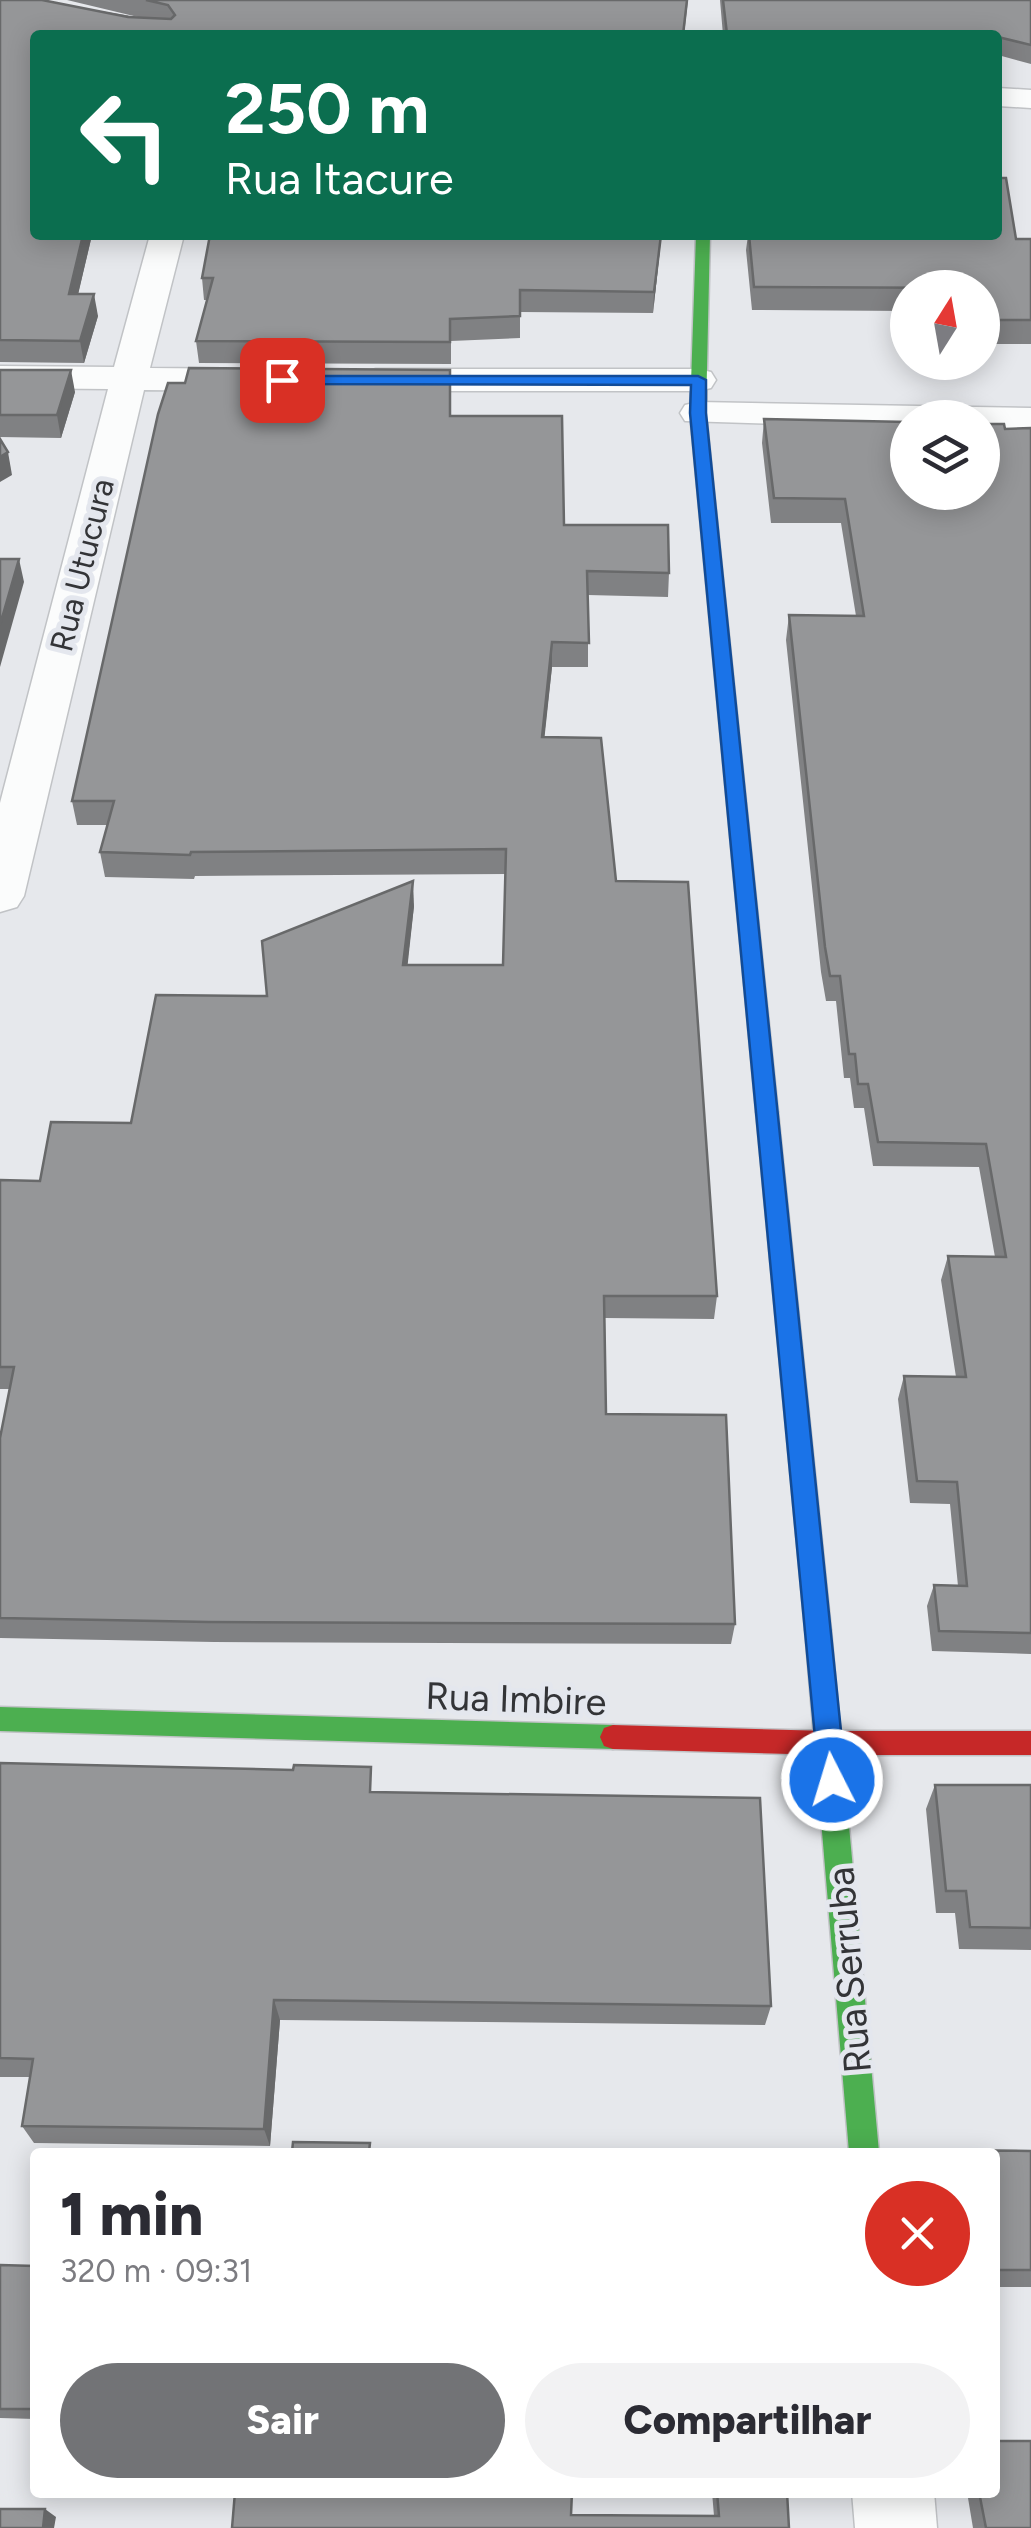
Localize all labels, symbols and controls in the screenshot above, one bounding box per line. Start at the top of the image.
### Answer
text: 250 m [225,66,429,151]
icon: left [60,70,190,200]
text: Rua Itacure [225,151,454,205]
north arrow [890,270,1000,380]
map controls [890,270,1000,510]
pin [240,338,325,423]
icon: arrive [255,353,310,408]
button: layers [890,400,1000,510]
street label: Rua Utucura [42,475,122,655]
street label: Rua Imbire [425,1673,607,1725]
position arrow [780,1728,884,1832]
street label: Rua Serruba [817,1865,881,2075]
text: 1 min [60,2178,203,2250]
button: close [865,2181,970,2286]
text: 320 m · 09:31 [60,2252,252,2290]
button: Sair [60,2363,505,2478]
button: Compartilhar [525,2363,970,2478]

